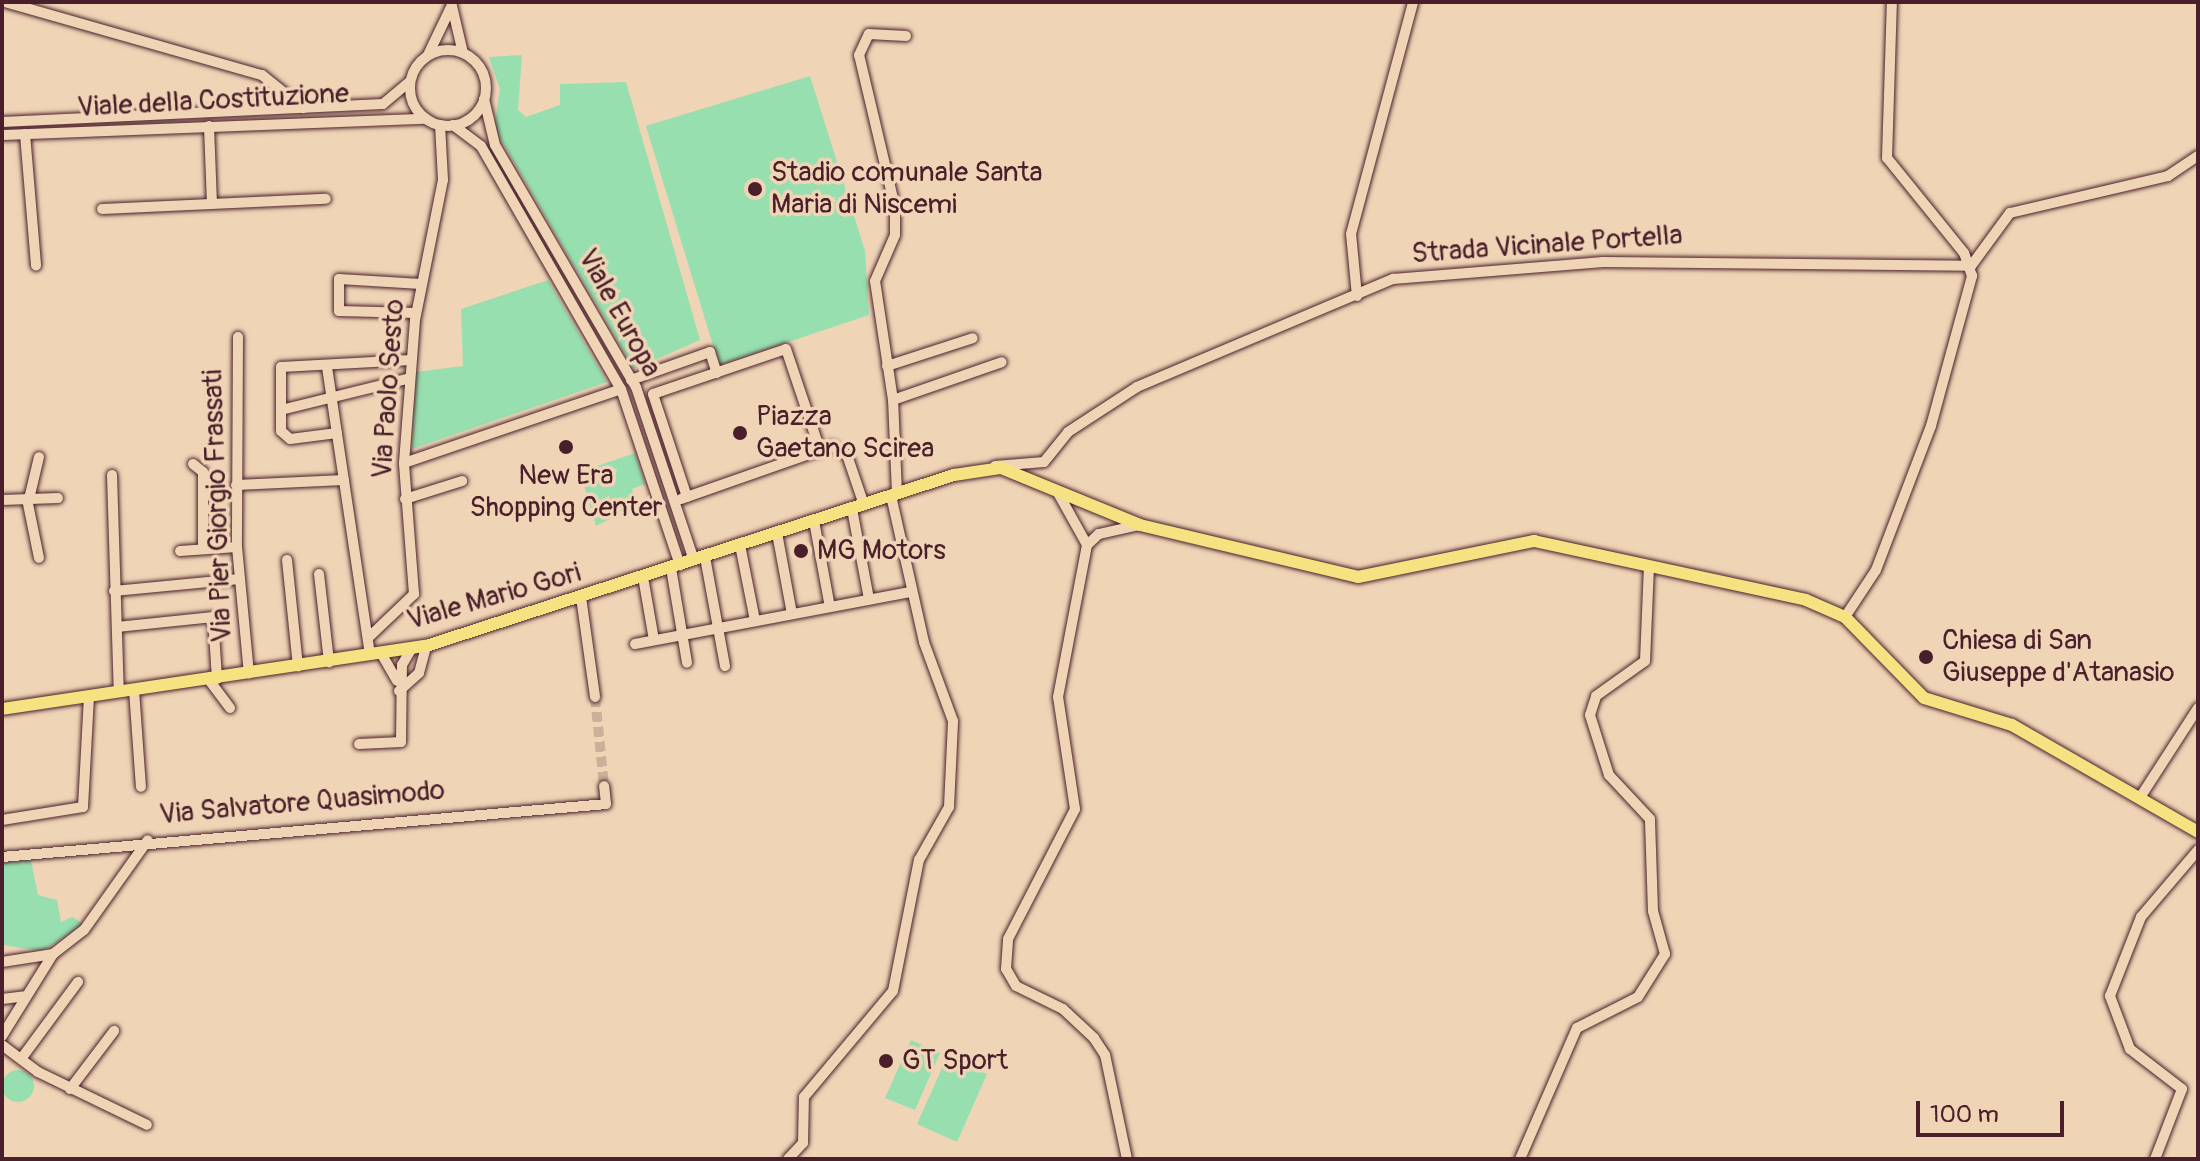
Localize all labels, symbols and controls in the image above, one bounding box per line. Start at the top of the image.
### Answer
street label: Viale della Costituzione [76,77,350,125]
place label: Stadio comunale Santa Maria di Niscemi [771,156,1043,222]
marker: Stadio comunale Santa Maria di Niscemi [746,180,764,198]
street label: Strada Vicinale Portella [1410,219,1684,271]
street label: Viale Europa [570,243,668,383]
street label: Via Paolo Sesto [366,298,412,480]
street label: Via Pier Giorgio Frassati [196,369,240,643]
place label: Piazza Gaetano Scirea [756,400,934,466]
marker: Piazza Gaetano Scirea [731,424,749,442]
marker: New Era Shopping Center [557,438,575,456]
place label: New Era Shopping Center [469,459,663,525]
place label: MG Motors [817,534,946,568]
marker: MG Motors [792,542,810,560]
street label: Viale Mario Gori [403,556,585,638]
place label: Chiesa di San Giuseppe d'Atanasio [1942,624,2175,690]
marker: Chiesa di San Giuseppe d'Atanasio [1917,648,1935,666]
street label: Via Salvatore Quasimodo [158,774,446,832]
place label: GT Sport [902,1044,1008,1078]
marker: GT Sport [877,1052,895,1070]
scale bar [1920,1085,2068,1135]
text: 100 m [1930,1100,1999,1129]

